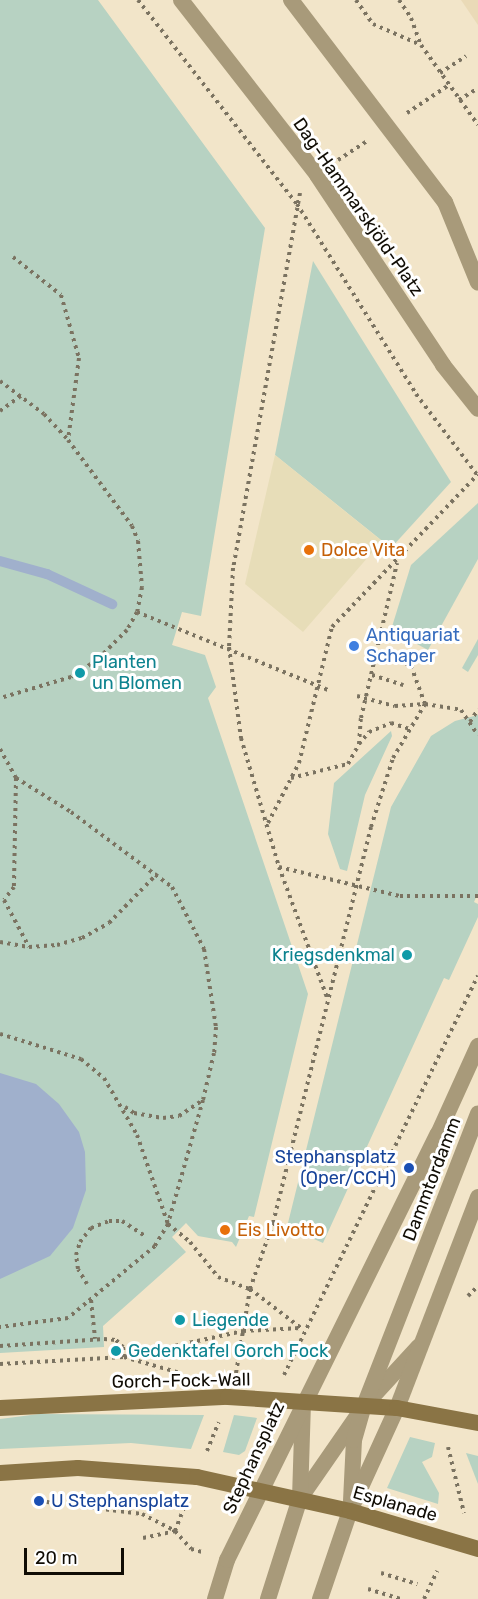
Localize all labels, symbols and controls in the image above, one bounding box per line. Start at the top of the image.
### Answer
street label: Dag-Hammarskjöld-Platz [288,114,428,300]
place label: Dolce Vita [321,539,406,561]
marker: Dolce Vita [302,543,316,557]
place label: Antiquariat Schaper [366,625,460,668]
marker: Antiquariat Schaper [347,639,361,653]
place label: Planten un Blomen [92,652,182,694]
marker: Planten un Blomen [73,666,87,680]
place label: Kriegsdenkmal [272,944,395,966]
marker: Kriegsdenkmal [400,948,414,962]
street label: Dammtordamm [398,1114,466,1244]
place label: Stephansplatz (Oper/CCH) [275,1147,396,1190]
marker: Stephansplatz (Oper/CCH) [400,1159,418,1177]
place label: Eis Livotto [237,1219,325,1241]
marker: Eis Livotto [218,1223,232,1237]
place label: Liegende [192,1309,269,1331]
marker: Liegende [173,1313,187,1327]
place label: Gedenktafel Gorch Fock [128,1340,328,1362]
marker: Gedenktafel Gorch Fock [109,1344,123,1358]
street label: Gorch-Fock-Wall [111,1369,251,1393]
street label: Stephansplatz [219,1399,289,1517]
street label: Esplanade [350,1482,440,1526]
place label: U Stephansplatz [51,1490,189,1512]
marker: U Stephansplatz [32,1494,46,1508]
scale bar [27,1536,128,1574]
text: 20 m [35,1547,77,1569]

